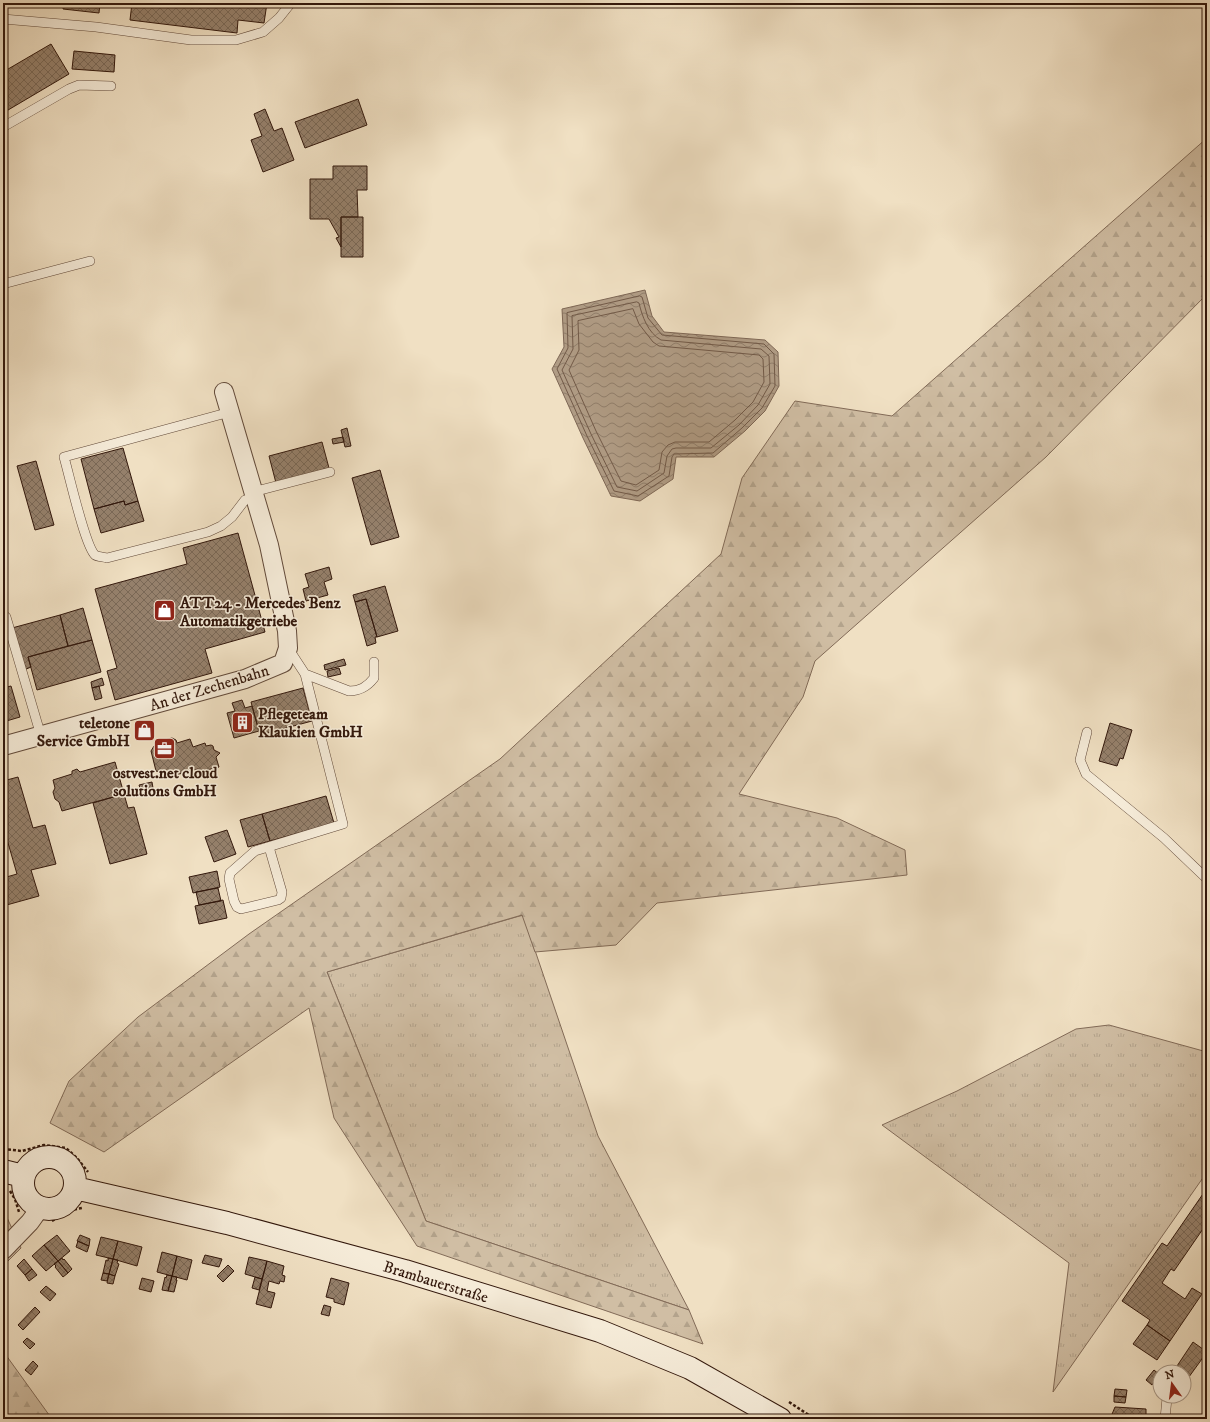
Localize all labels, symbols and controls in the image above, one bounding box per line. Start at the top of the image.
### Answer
place label: ATT24 - Mercedes Benz Automatikgetriebe [179,593,341,631]
shop icon: ATT24 - Mercedes Benz Automatikgetriebe [151,598,177,624]
street label: An der Zechenbahn [147,660,272,716]
place label: Pflegeteam Klaukien GmbH [258,704,363,742]
building icon: Pflegeteam Klaukien GmbH [230,709,256,735]
place label: teletone Service GmbH [37,713,131,751]
shop icon: teletone Service GmbH [132,718,158,744]
office icon: ostvest.net cloud solutions GmbH [152,735,178,761]
place label: ostvest.net cloud solutions GmbH [113,763,218,801]
street label: Brambauerstraße [381,1256,491,1308]
north arrow [1152,1364,1192,1404]
text: N [1164,1367,1176,1383]

